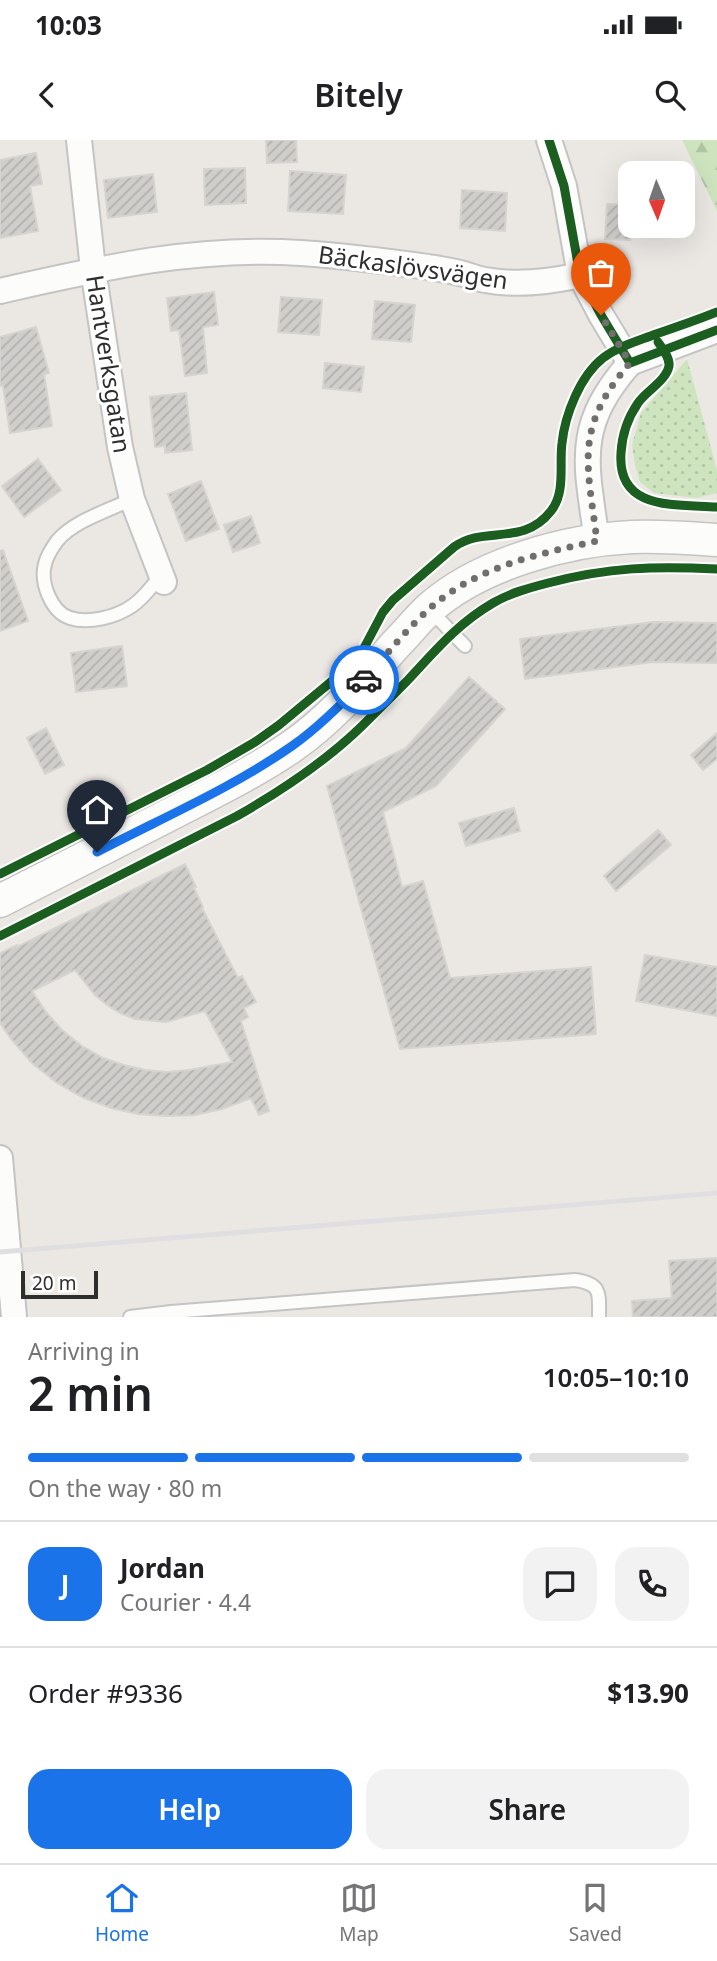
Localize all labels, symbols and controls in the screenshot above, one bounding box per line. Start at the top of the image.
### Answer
text: 10:03 [35,7,102,43]
text: Bitely [314,73,403,116]
icon: back [28,76,66,114]
icon: search [651,76,689,114]
north arrow [618,161,695,238]
map controls [618,161,695,238]
street label: Bäckaslövsvägen [316,237,510,296]
pin [571,243,631,315]
icon: bag [582,254,620,292]
street label: Hantverksgatan [79,272,140,455]
courier [329,645,399,715]
icon: car [345,661,383,699]
pin [67,780,127,852]
icon: home [78,791,116,829]
scale bar [21,1268,98,1300]
text: 20 m [32,1270,76,1296]
text: Arriving in [28,1335,140,1367]
text: 10:05–10:10 [543,1359,689,1395]
text: 2 min [28,1362,153,1424]
text: On the way · 80 m [28,1472,222,1504]
button: chat [523,1547,597,1621]
button: phone [615,1547,689,1621]
text: Jordan [120,1550,205,1586]
text: J [61,1566,69,1602]
text: Courier · 4.4 [120,1586,251,1618]
text: Order #9336 [28,1675,183,1711]
text: $13.90 [607,1675,689,1711]
button: Help [28,1769,352,1849]
button: Share [366,1769,689,1849]
tab: Home [95,1879,149,1947]
tab: Map [339,1879,379,1947]
tab: Saved [569,1879,622,1947]

